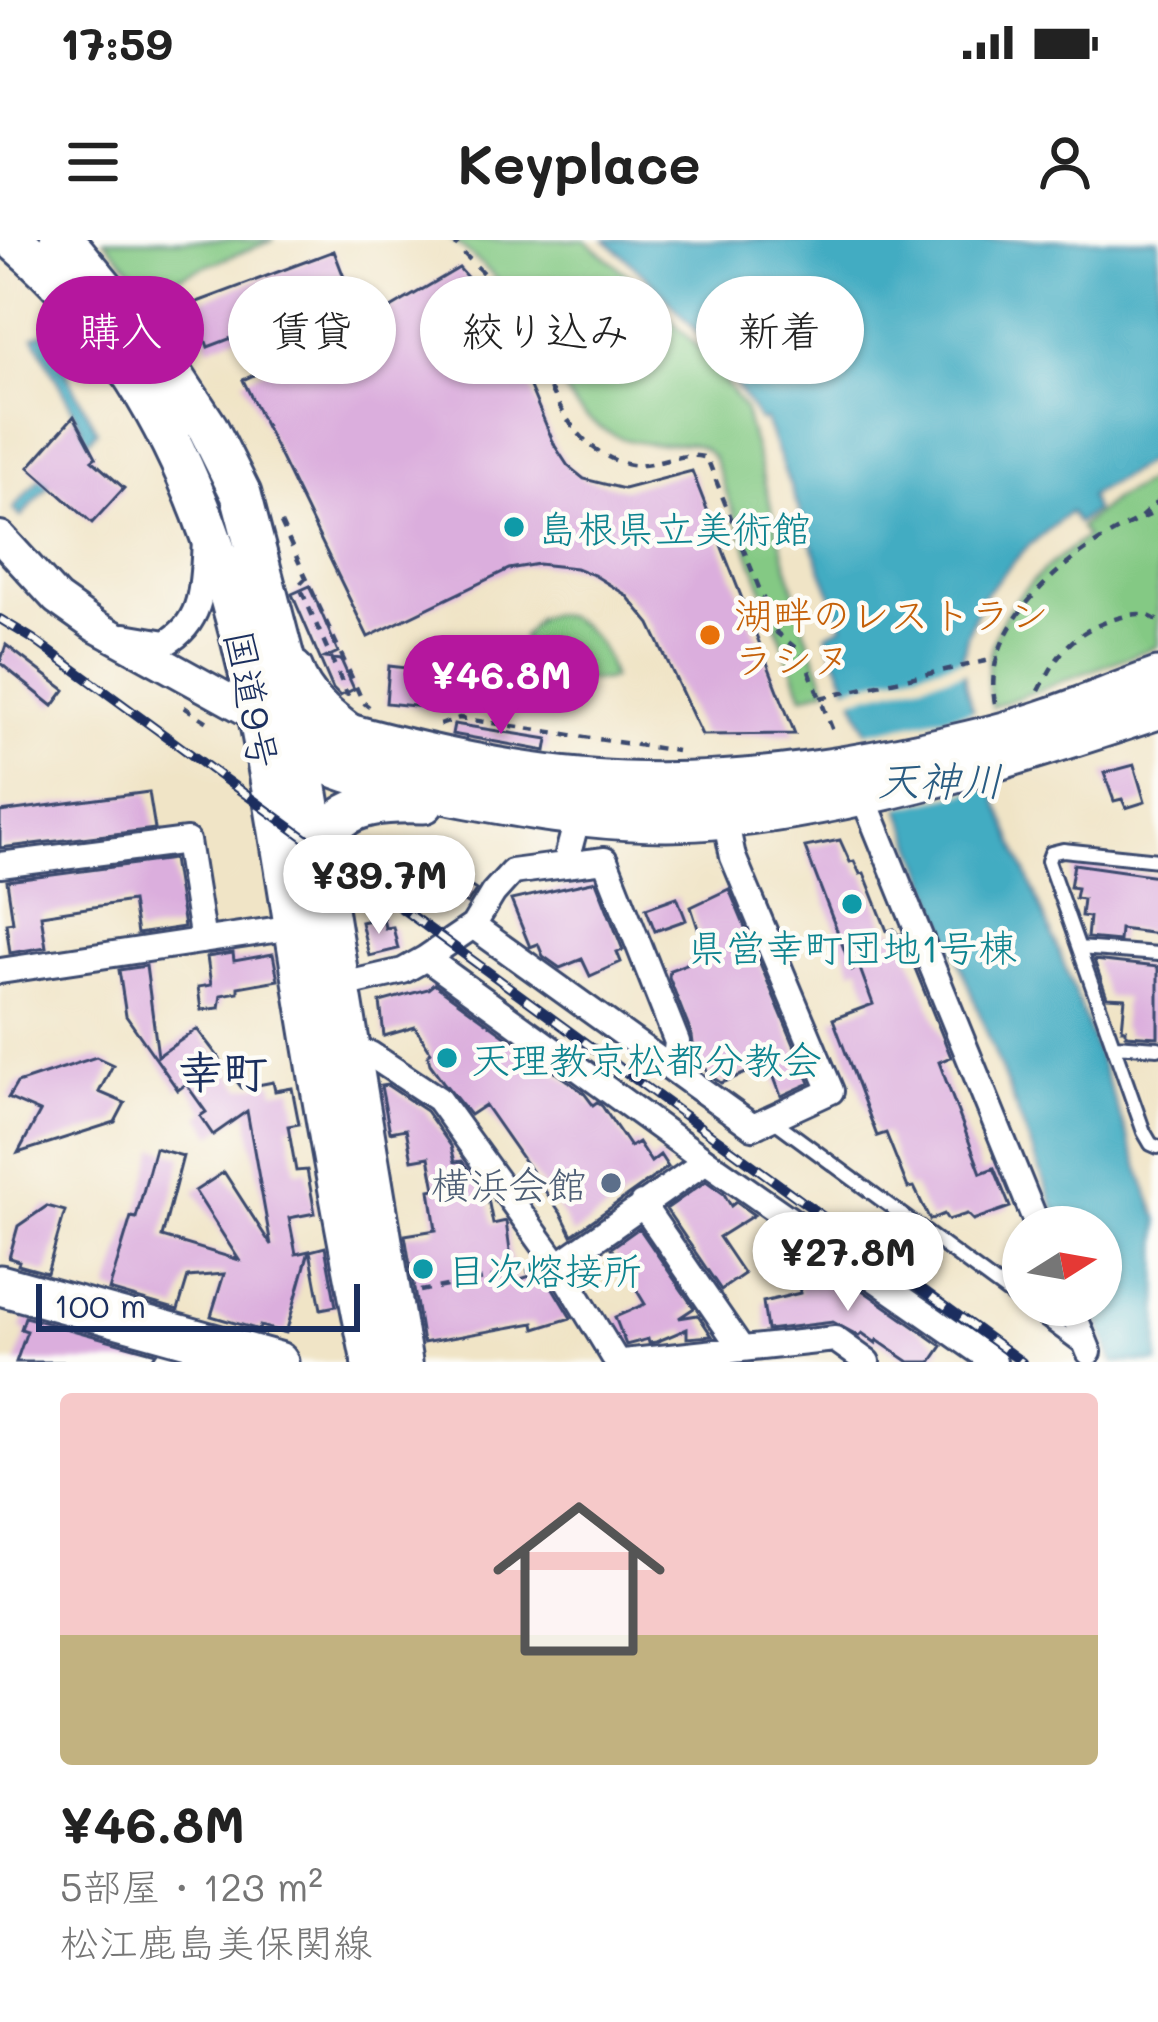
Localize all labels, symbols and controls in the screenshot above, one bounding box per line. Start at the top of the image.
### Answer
text: 17:59 [60,13,173,71]
text: Keyplace [457,127,701,198]
icon: menu [60,129,126,195]
icon: person [1032,129,1098,195]
chip: 購入 [36,276,204,384]
chip: 賃貸 [228,276,396,384]
chip: 絞り込み [420,276,672,384]
chip: 新着 [696,276,864,384]
place label: 島根県立美術館 [538,502,811,553]
marker: 島根県立美術館 [501,514,527,540]
place label: 湖畔のレストラン ラシヌ [734,588,1049,684]
marker: 湖畔のレストラン ラシヌ [697,622,723,648]
street label: 国道9号 [215,625,291,773]
pin: ¥46.8M [403,635,599,737]
text: ¥46.8M [430,648,572,699]
water label: 天神川 [877,752,1003,807]
pin: ¥39.7M [281,835,477,937]
text: ¥39.7M [310,848,448,899]
marker: 県営幸町団地1号棟 [839,891,865,917]
place label: 県営幸町団地1号棟 [687,921,1017,972]
place label: 天理教京松都分教会 [471,1033,822,1084]
district label: 幸町 [178,1041,268,1099]
marker: 天理教京松都分教会 [434,1045,460,1071]
place label: 横浜会館 [431,1158,587,1209]
marker: 横浜会館 [598,1170,624,1196]
north arrow [1002,1206,1122,1326]
map controls [1002,1206,1122,1326]
pin: ¥27.8M [750,1212,946,1314]
text: ¥27.8M [780,1225,916,1276]
place label: 目次熔接所 [447,1244,642,1295]
marker: 目次熔接所 [410,1256,436,1282]
scale bar [36,1278,360,1331]
text: 100 m [54,1283,146,1326]
icon: home [471,1471,687,1687]
text: ¥46.8M [60,1789,245,1856]
text: 5部屋 · 123 m² [60,1860,323,1911]
text: 松江鹿島美保関線 [60,1916,372,1967]

